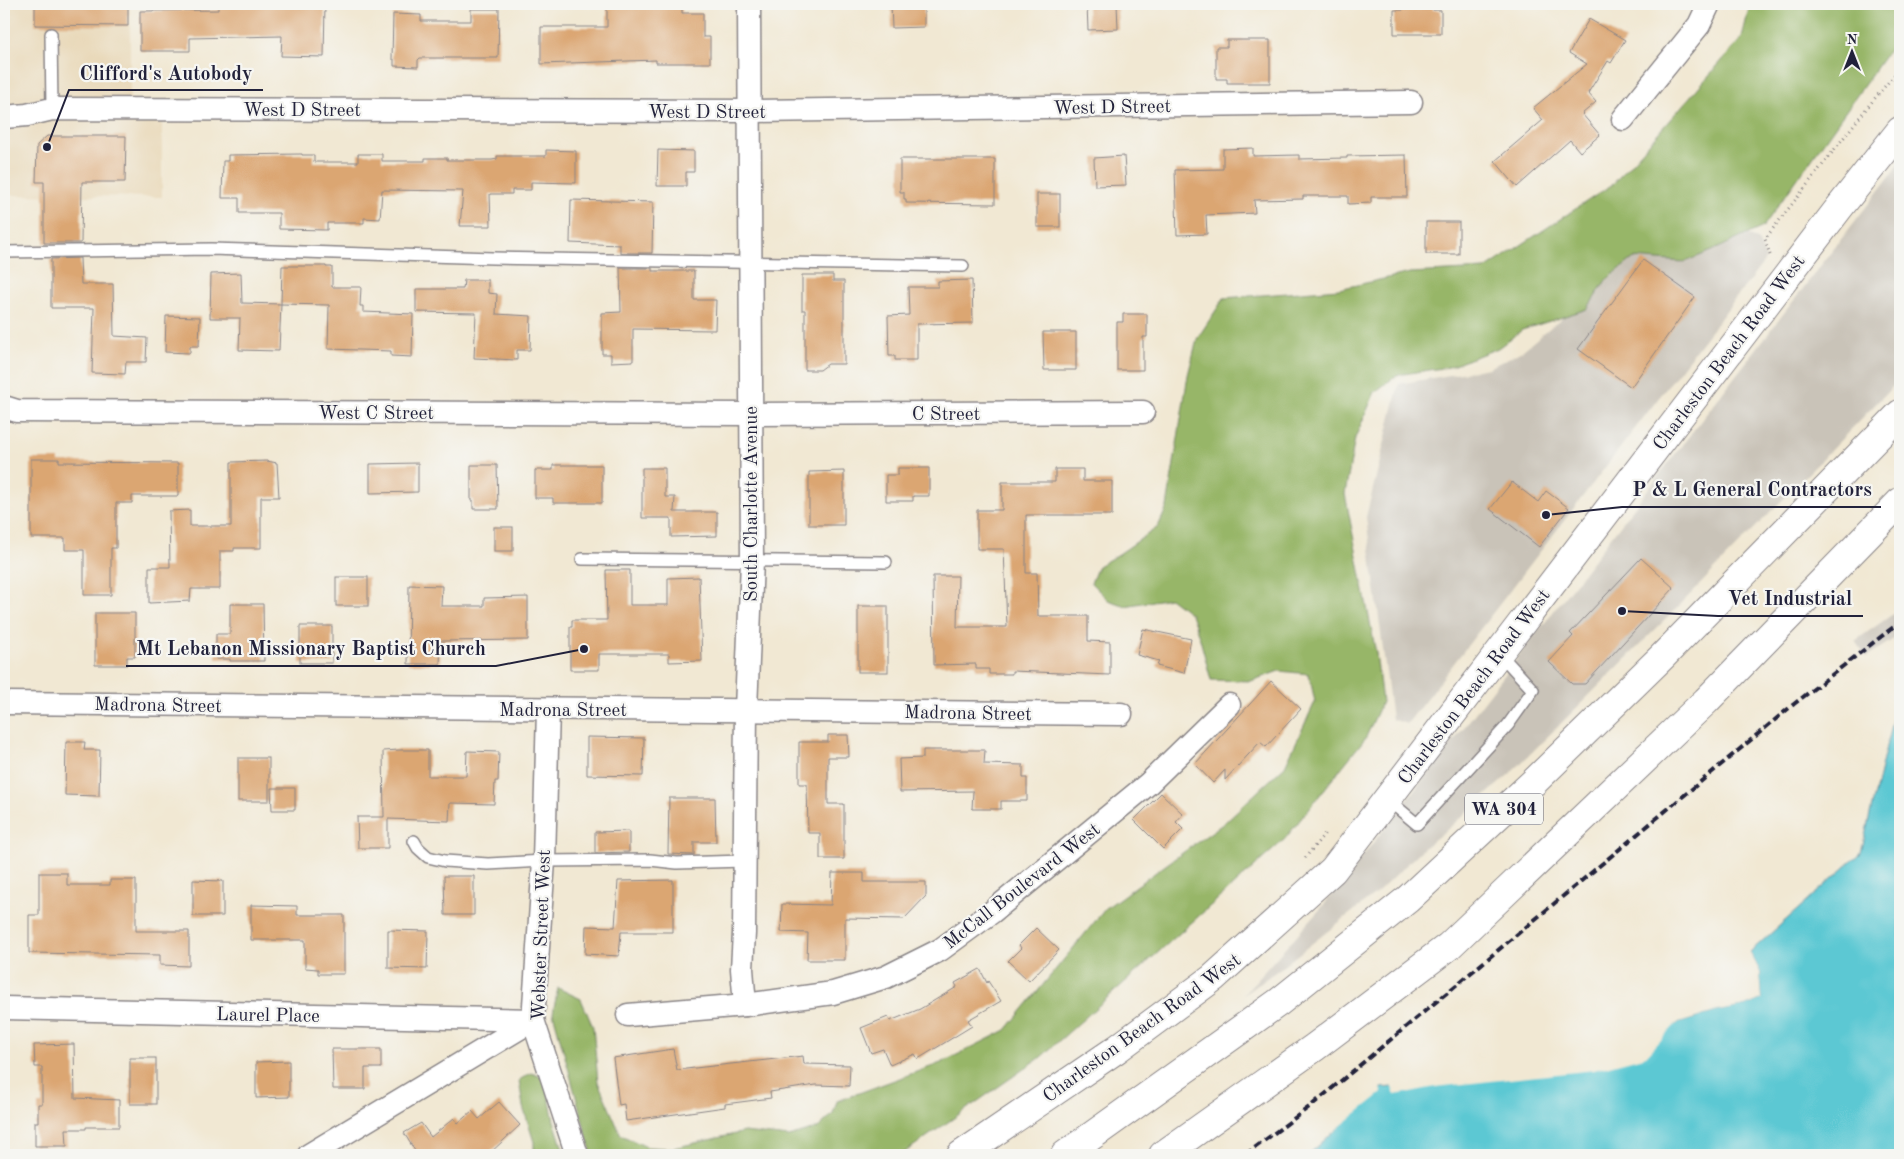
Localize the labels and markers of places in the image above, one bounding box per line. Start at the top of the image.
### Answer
callout: Clifford's Autobody [69,55,263,90]
callout: P & L General Contractors [1622,472,1881,507]
callout: Vet Industrial [1718,581,1863,616]
callout: Mt Lebanon Missionary Baptist Church [126,631,496,666]

